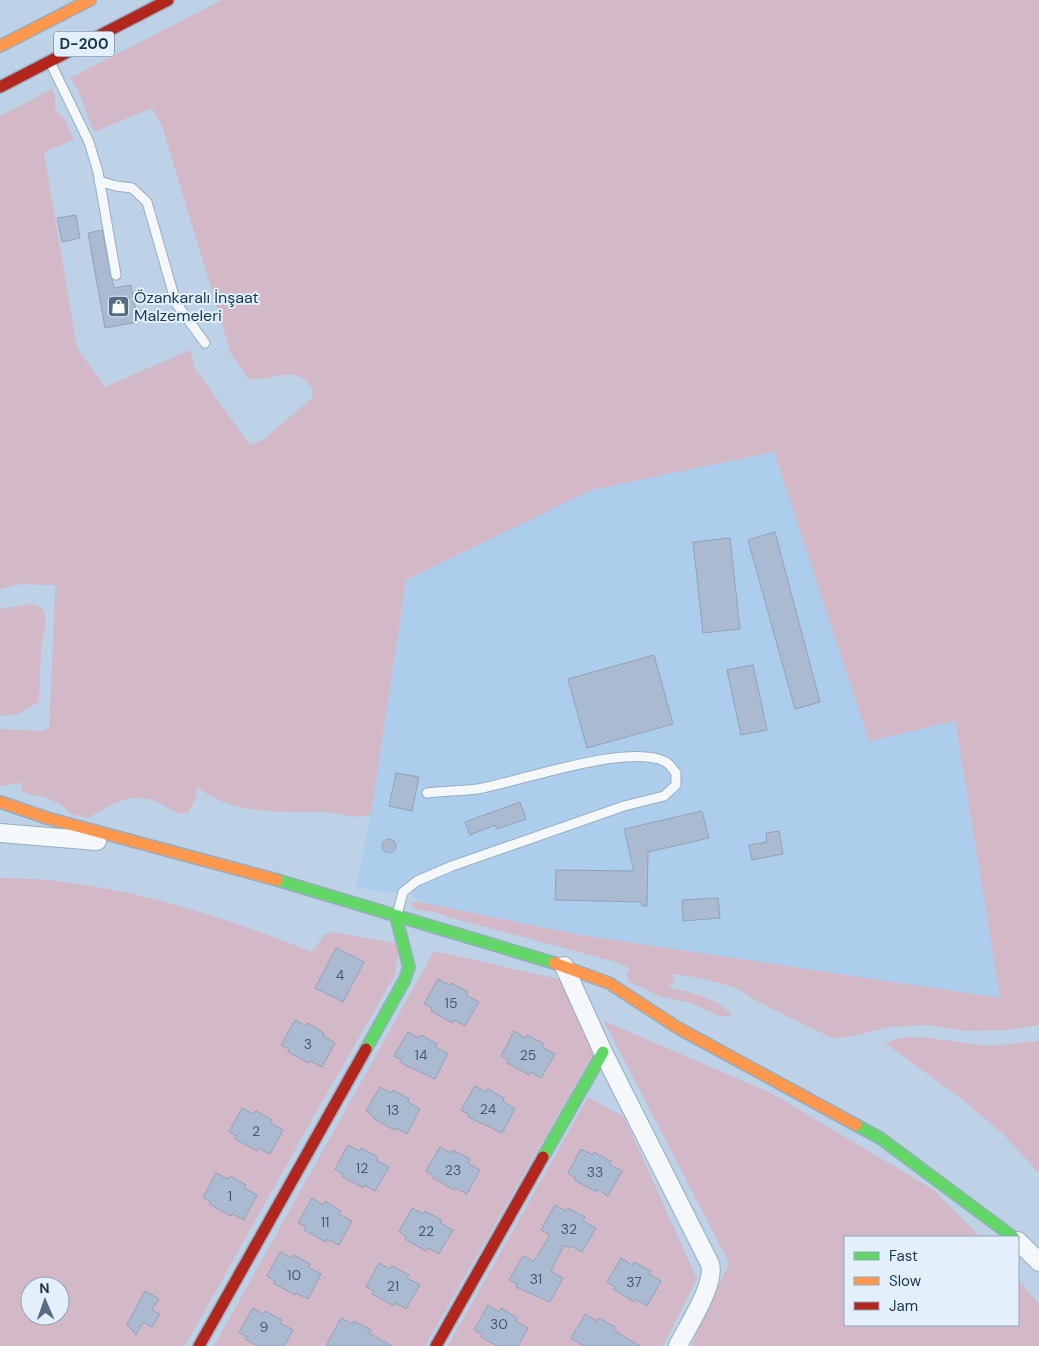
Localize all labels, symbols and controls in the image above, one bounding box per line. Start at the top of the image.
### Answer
road number: D-200 [54,32,114,56]
place label: Özankaralı İnşaat Malzemeleri [134,287,259,326]
shop icon: Özankaralı İnşaat Malzemeleri [106,294,130,318]
house number: 4 [336,966,345,984]
house number: 15 [445,994,457,1012]
house number: 3 [304,1035,312,1053]
house number: 14 [415,1046,428,1064]
house number: 25 [520,1046,536,1064]
house number: 24 [480,1100,497,1118]
house number: 13 [387,1101,399,1119]
house number: 2 [252,1122,260,1140]
house number: 12 [356,1159,368,1177]
house number: 23 [445,1161,461,1179]
house number: 33 [587,1163,603,1181]
house number: 1 [228,1187,232,1205]
house number: 11 [321,1213,329,1231]
house number: 32 [561,1220,577,1238]
house number: 22 [418,1222,434,1240]
legend [844,1236,1019,1326]
text: Fast [889,1246,918,1266]
house number: 10 [287,1266,301,1284]
house number: 31 [530,1270,542,1288]
text: Slow [889,1271,922,1291]
house number: 37 [626,1273,642,1291]
north arrow [20,1276,70,1326]
house number: 21 [387,1277,399,1295]
text: N [39,1279,50,1297]
text: Jam [889,1296,918,1316]
house number: 30 [490,1315,508,1333]
house number: 9 [260,1318,269,1336]

